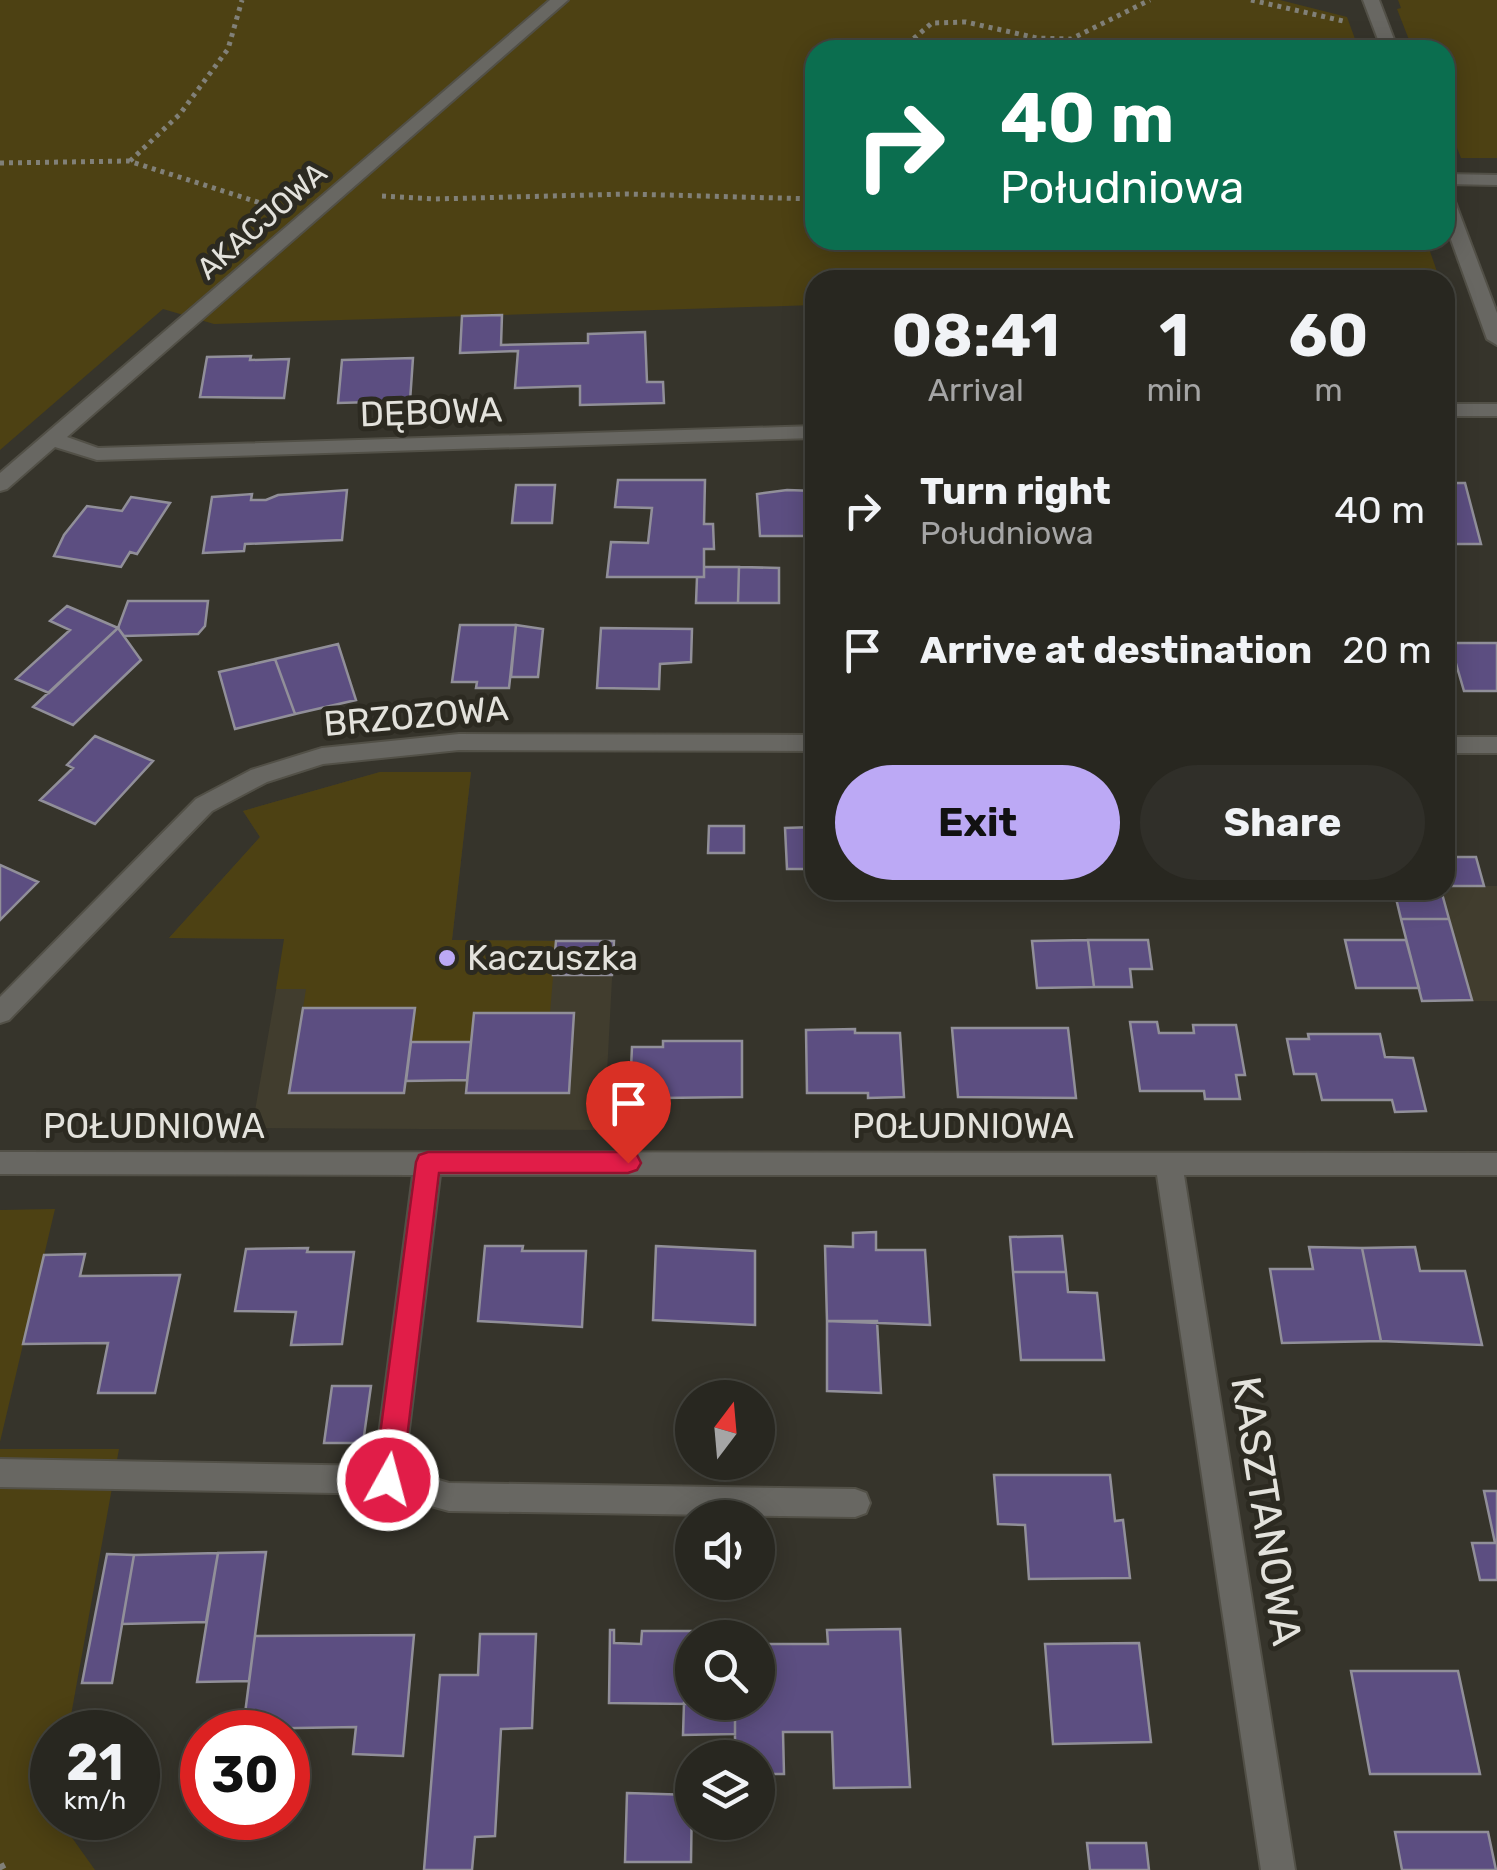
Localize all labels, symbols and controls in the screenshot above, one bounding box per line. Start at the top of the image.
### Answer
text: 40 m [1000,77,1174,160]
icon: right [835,80,965,210]
street label: AKACJOWA [190,155,334,287]
text: Południowa [1000,161,1244,214]
text: 08:41 [892,300,1060,371]
text: 1 [1159,300,1189,371]
text: 60 [1289,300,1368,371]
text: Arrival [928,371,1024,409]
text: min [1146,371,1202,409]
text: m [1314,371,1343,409]
street label: DĘBOWA [359,389,503,435]
text: Turn right [920,468,1111,514]
icon: right [835,483,890,538]
text: 40 m [1334,487,1425,533]
text: Południowa [920,514,1094,552]
icon: arrive [835,623,890,678]
text: Arrive at destination [920,627,1312,673]
text: 20 m [1342,627,1432,673]
street label: BRZOZOWA [322,687,510,745]
button: Exit [835,765,1120,880]
button: Share [1140,765,1425,880]
place label: Kaczuszka [467,937,638,979]
marker: Kaczuszka [436,947,458,969]
pin [586,1061,671,1164]
icon: arrive [601,1076,656,1131]
street label: POŁUDNIOWA [43,1105,265,1147]
street label: POŁUDNIOWA [852,1105,1074,1147]
street label: KASZTANOWA [1220,1373,1312,1649]
north arrow [675,1380,775,1480]
map controls [675,1380,775,1840]
position arrow [336,1428,440,1532]
button: sound [675,1500,775,1600]
button: search [675,1620,775,1720]
speed limit sign: 30 [180,1710,310,1840]
text: 21 [66,1733,124,1793]
button: layers [675,1740,775,1840]
text: km/h [64,1786,126,1815]

